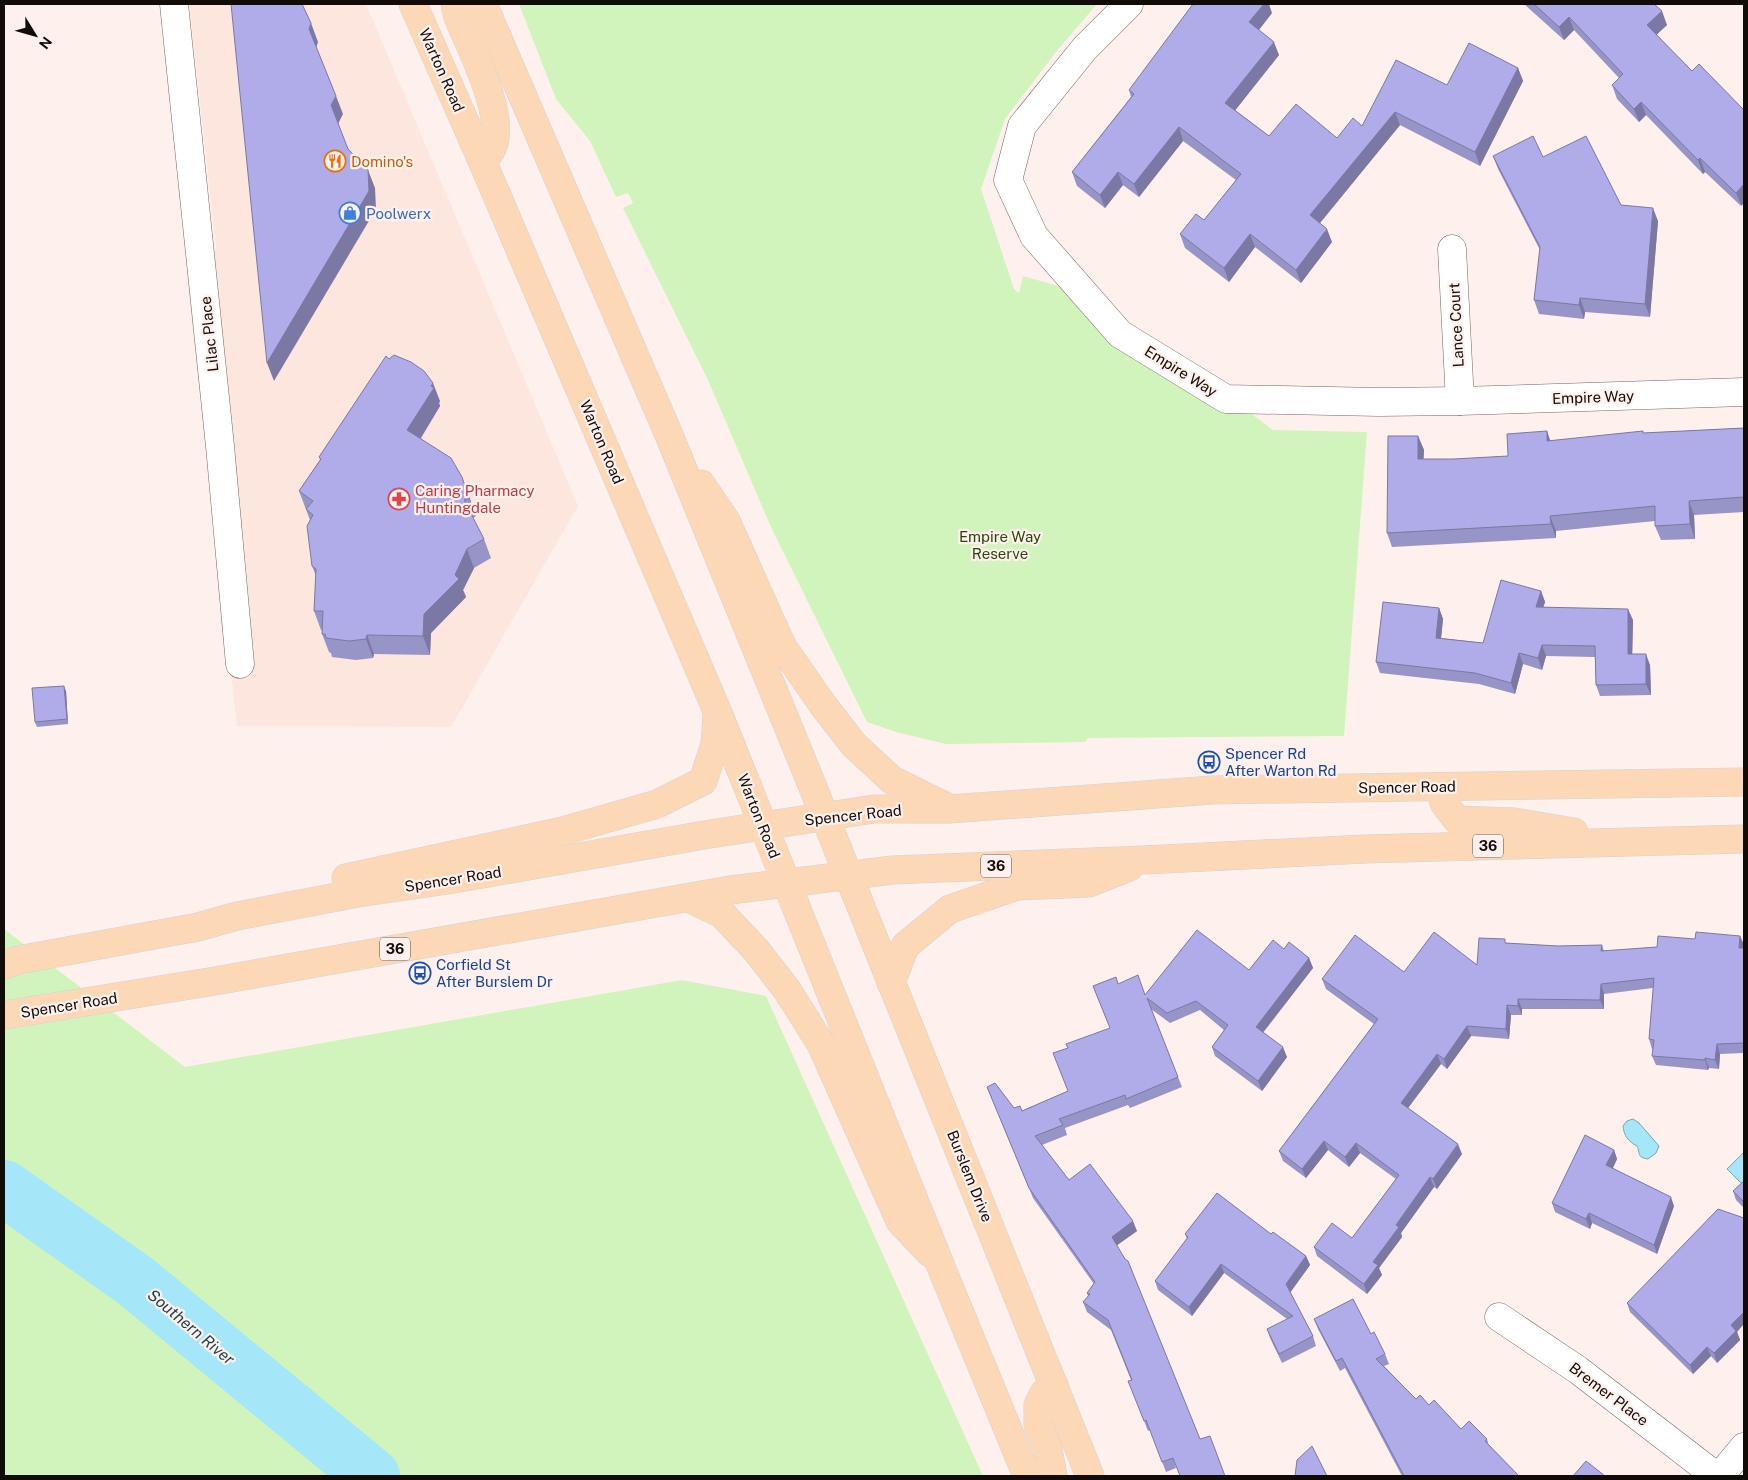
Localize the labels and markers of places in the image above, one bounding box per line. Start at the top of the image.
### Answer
restaurant icon: Domino's [323,149,347,173]
place label: Domino's [351,153,413,170]
shop icon: Poolwerx [338,201,362,225]
place label: Poolwerx [366,205,431,222]
place label: Caring Pharmacy Huntingdale [415,482,534,516]
pharmacy icon: Caring Pharmacy Huntingdale [387,487,411,511]
place label: Spencer Rd After Warton Rd [1225,745,1337,779]
bus stop icon: Spencer Rd After Warton Rd [1197,750,1221,774]
place label: Corfield St After Burslem Dr [436,956,553,990]
bus stop icon: Corfield St After Burslem Dr [408,961,432,985]

